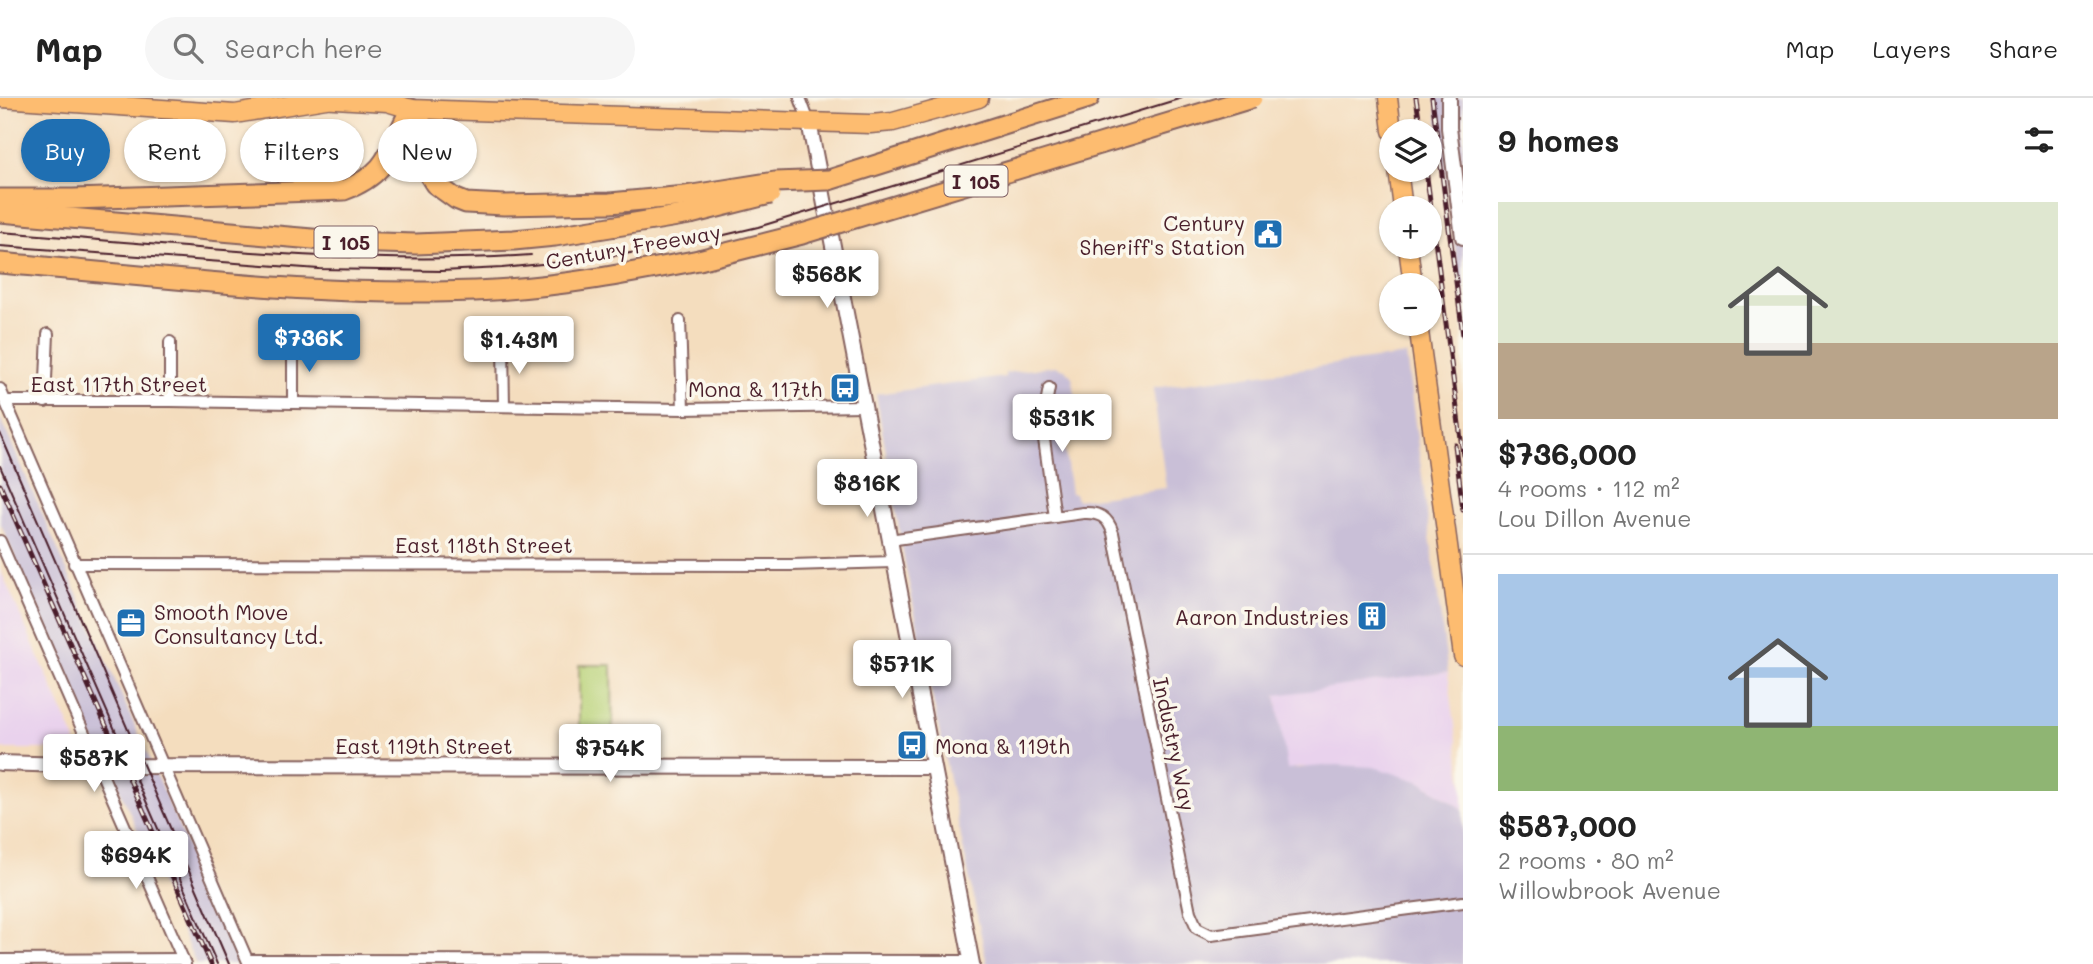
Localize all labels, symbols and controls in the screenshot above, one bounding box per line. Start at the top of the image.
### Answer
search box [145,17,635,80]
text: Map [35,27,103,70]
icon: search [169,29,207,67]
text: Search here [225,31,383,65]
text: Map [1786,33,1834,64]
text: Layers [1872,33,1951,64]
text: Share [1989,33,2058,64]
chip: Buy [21,119,110,182]
chip: Rent [124,119,226,182]
chip: Filters [240,119,364,182]
chip: New [378,119,477,182]
map controls [1379,119,1442,336]
button: layers [1379,119,1442,182]
text: 9 homes [1498,120,1619,160]
icon: filters [2020,121,2058,159]
road number: I 105 [944,166,1007,197]
button: + [1379,196,1442,259]
place label: Century Sheriff's Station [1080,209,1245,260]
street label: Century Freeway [543,217,723,275]
public building icon: Century Sheriff's Station [1251,217,1285,251]
road number: I 105 [314,226,378,258]
icon: home [1715,248,1841,374]
pin: $568K [778,250,876,310]
text: $568K [792,258,862,288]
button: − [1379,273,1442,336]
pin: $736K [260,314,358,374]
pin: $1.43M [462,316,576,376]
text: $736K [274,322,344,352]
text: $1.43M [480,324,558,354]
street label: East 117th Street [31,370,207,397]
bus stop icon: Mona & 117th [828,371,862,405]
place label: Mona & 117th [688,375,822,402]
pin: $531K [1013,394,1111,454]
text: $531K [1029,402,1095,432]
text: $736,000 [1498,433,1636,473]
pin: $816K [818,460,916,519]
text: $816K [833,467,901,497]
text: 4 rooms · 112 m² [1498,473,1680,503]
text: Lou Dillon Avenue [1498,503,1691,533]
street label: East 118th Street [395,531,573,558]
place label: Smooth Move Consultancy Ltd. [154,598,324,649]
building icon: Aaron Industries [1355,599,1389,633]
place label: Aaron Industries [1175,603,1349,630]
office icon: Smooth Move Consultancy Ltd. [114,606,148,640]
icon: home [1715,620,1841,746]
pin: $571K [853,640,951,700]
text: $571K [869,648,935,678]
street label: Industry Way [1148,675,1202,813]
pin: $754K [561,724,659,784]
bus stop icon: Mona & 119th [895,728,929,762]
street label: East 119th Street [335,732,513,759]
text: $754K [575,732,645,762]
place label: Mona & 119th [935,732,1070,759]
pin: $587K [45,734,143,794]
text: $587K [59,742,129,772]
text: $587,000 [1498,805,1636,845]
pin: $694K [87,832,185,891]
text: $694K [100,839,172,869]
text: 2 rooms · 80 m² [1498,845,1674,875]
text: Willowbrook Avenue [1498,875,1721,905]

